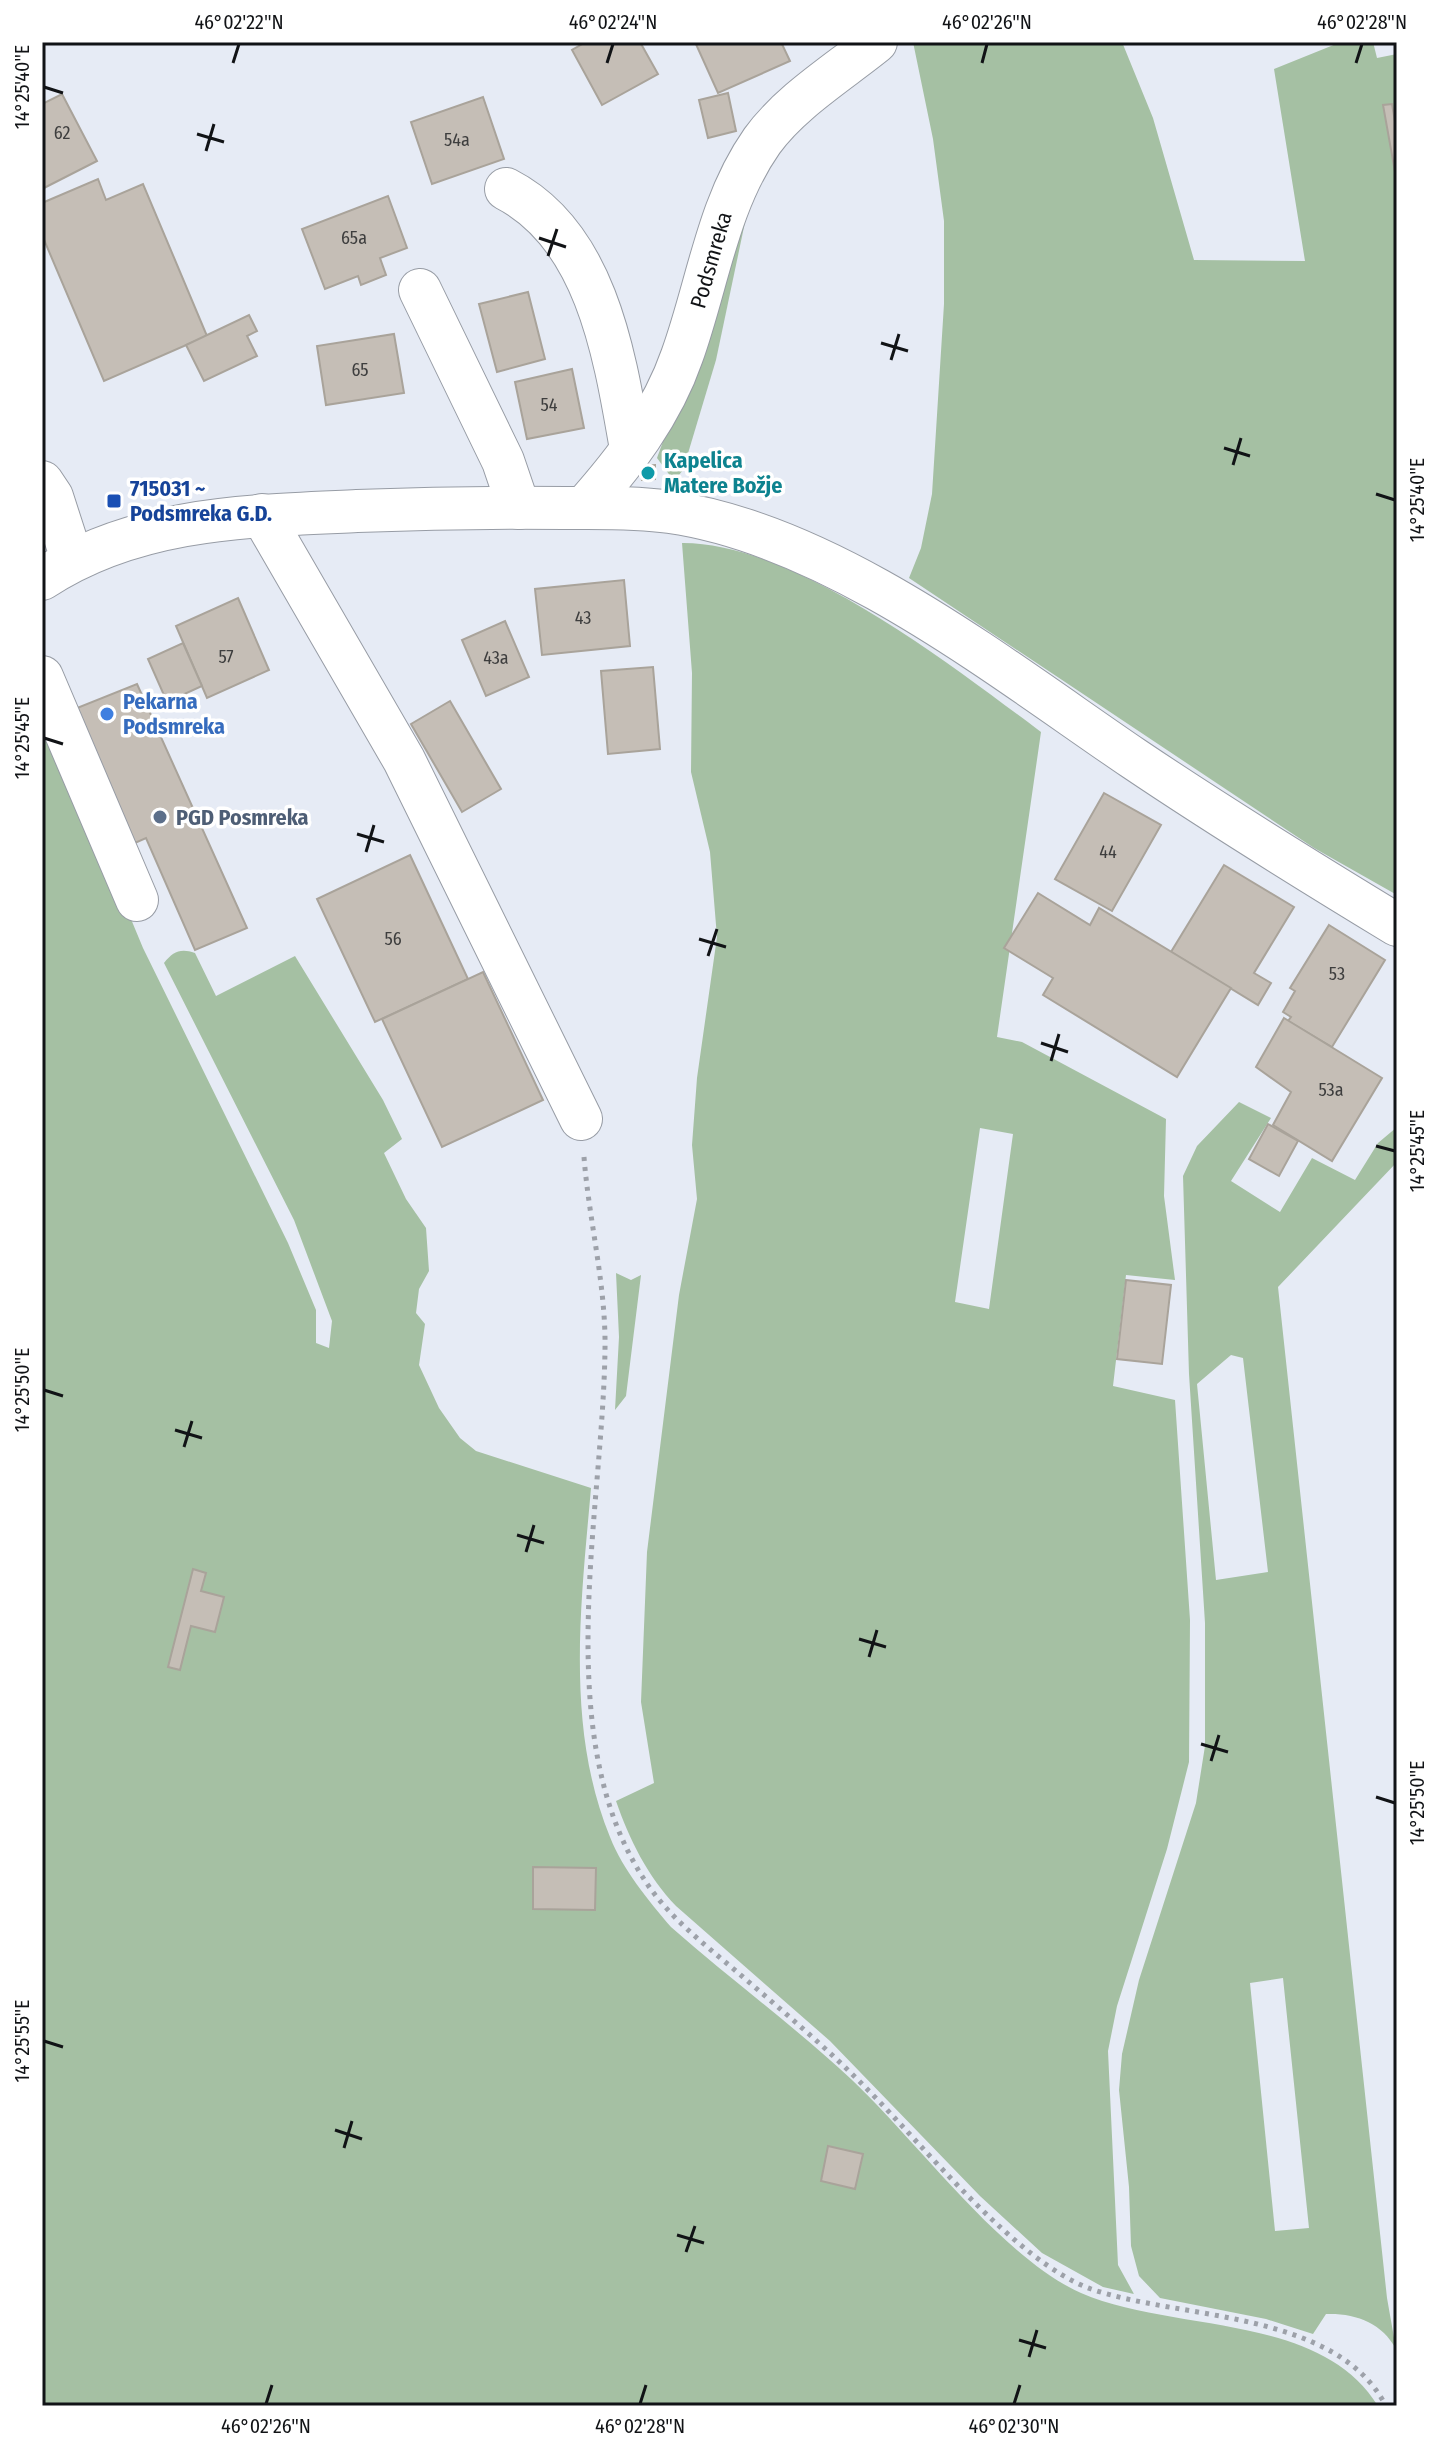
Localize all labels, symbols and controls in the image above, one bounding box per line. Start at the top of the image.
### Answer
text: 46°02'22"N [194,10,284,34]
text: 46°02'24"N [569,10,657,34]
text: 46°02'26"N [942,10,1032,34]
text: 46°02'28"N [1317,10,1407,34]
text: 14°25'40"E [10,45,34,129]
house number: 62 [54,122,70,144]
house number: 54a [444,129,470,151]
street label: Podsmreka [684,209,738,311]
house number: 65a [341,227,367,249]
house number: 65 [351,359,369,381]
house number: 54 [541,394,558,416]
place label: Kapelica Matere Božje [664,447,782,499]
text: 14°25'40"E [1405,458,1429,542]
marker: Kapelica Matere Božje [639,464,657,482]
place label: 715031 ~ Podsmreka G.D. [130,475,272,527]
marker: 715031 ~ Podsmreka G.D. [105,492,123,510]
house number: 43 [575,607,591,629]
house number: 57 [218,646,234,668]
house number: 43a [483,647,509,669]
place label: Pekarna Podsmreka [123,688,225,740]
text: 14°25'45"E [10,697,34,779]
marker: Pekarna Podsmreka [98,705,116,723]
place label: PGD Posmreka [176,804,309,831]
marker: PGD Posmreka [151,808,169,826]
house number: 44 [1099,841,1117,863]
house number: 56 [384,928,402,950]
house number: 53 [1329,963,1345,985]
house number: 53a [1318,1079,1344,1101]
text: 14°25'45"E [1405,1110,1429,1192]
text: 14°25'50"E [10,1348,34,1432]
text: 14°25'50"E [1405,1761,1429,1845]
text: 14°25'55"E [10,2000,34,2082]
text: 46°02'26"N [221,2414,311,2438]
text: 46°02'28"N [595,2414,685,2438]
text: 46°02'30"N [969,2414,1059,2438]

